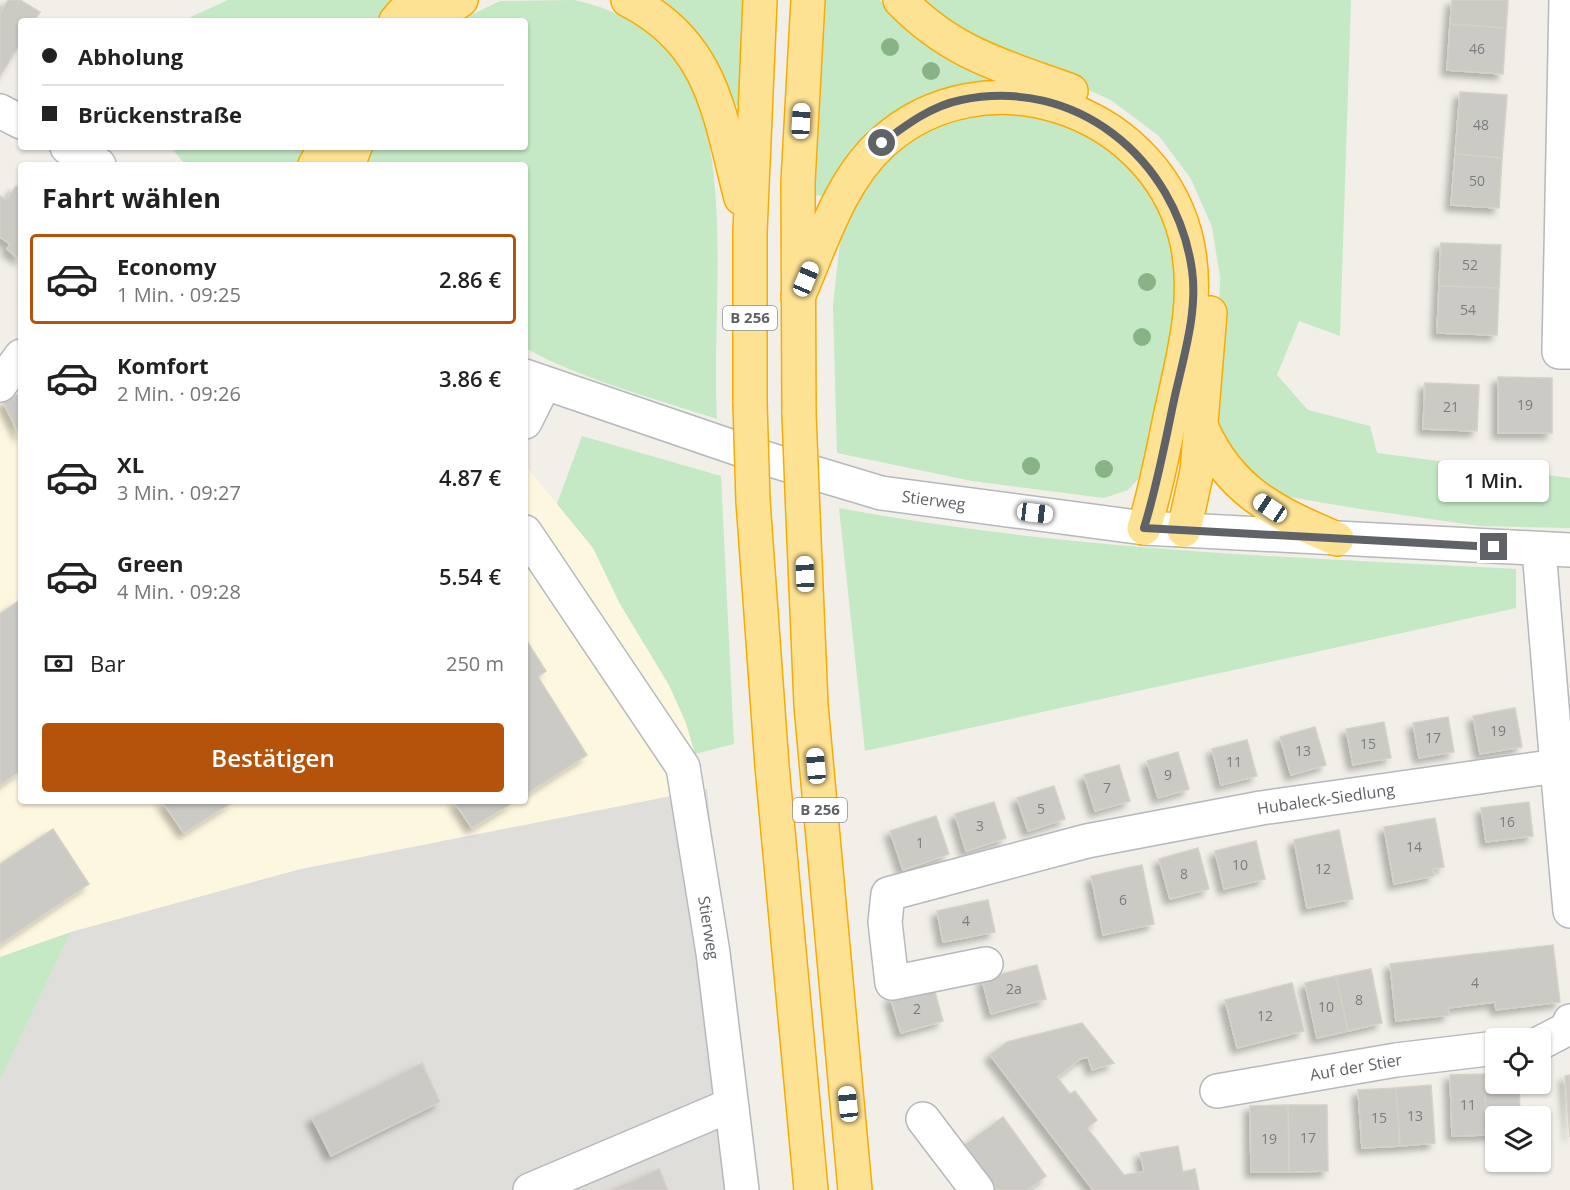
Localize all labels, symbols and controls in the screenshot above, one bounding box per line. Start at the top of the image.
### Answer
house number: 46 [1469,39,1485,58]
text: Abholung [78,41,183,71]
text: Brückenstraße [78,99,242,129]
car [791,103,811,139]
house number: 48 [1473,115,1489,134]
route start [868,129,895,156]
house number: 50 [1469,171,1485,190]
text: Fahrt wählen [42,179,221,216]
text: Economy [117,251,216,281]
icon: car [45,252,99,306]
house number: 52 [1462,255,1478,274]
car [791,259,821,299]
text: 2.86 € [439,264,501,294]
text: 1 Min. · 09:25 [117,281,241,308]
house number: 54 [1460,300,1476,319]
road number: B 256 [723,306,777,330]
text: Komfort [117,350,209,380]
icon: car [45,351,99,405]
text: 3.86 € [439,363,501,393]
text: 2 Min. · 09:26 [117,380,241,407]
house number: 19 [1517,395,1533,414]
house number: 21 [1443,397,1459,416]
text: XL [117,449,144,479]
icon: car [45,450,99,504]
callout: 1 Min. [1438,460,1550,502]
text: 4.87 € [439,462,501,492]
text: 1 Min. [1464,467,1523,494]
text: 3 Min. · 09:27 [117,479,241,506]
street label: Stierweg [901,485,967,515]
car [1250,490,1290,526]
car [1016,502,1054,524]
route end [1480,533,1507,560]
text: Green [117,548,183,578]
icon: car [45,549,99,603]
car [795,556,815,592]
text: 5.54 € [439,561,501,591]
text: 4 Min. · 09:28 [117,578,241,605]
icon: cash [42,647,75,680]
text: Bar [90,648,125,678]
text: 250 m [446,650,504,677]
house number: 19 [1490,721,1506,740]
button: Bestätigen [42,723,504,792]
house number: 17 [1425,728,1441,747]
house number: 15 [1360,734,1376,753]
house number: 13 [1295,741,1311,760]
car [805,747,827,785]
house number: 11 [1226,752,1242,771]
house number: 9 [1164,765,1172,784]
house number: 7 [1103,778,1111,797]
street label: Hubaleck-Siedlung [1256,778,1396,819]
road number: B 256 [793,798,847,822]
house number: 5 [1037,799,1045,818]
house number: 16 [1499,812,1515,831]
house number: 3 [976,816,984,835]
house number: 1 [916,833,924,852]
house number: 14 [1406,837,1422,856]
house number: 10 [1232,855,1248,874]
house number: 12 [1315,859,1331,878]
house number: 8 [1180,864,1188,883]
house number: 6 [1119,890,1127,909]
street label: Stierweg [693,894,725,961]
house number: 4 [962,911,970,930]
house number: 4 [1471,973,1479,992]
house number: 2a [1006,979,1022,998]
house number: 8 [1355,990,1363,1009]
house number: 10 [1318,997,1334,1016]
house number: 2 [913,999,921,1018]
house number: 12 [1257,1006,1273,1025]
map controls [1485,1028,1551,1172]
button: locate [1485,1028,1551,1094]
street label: Auf der Stier [1308,1048,1404,1086]
car [837,1085,859,1123]
house number: 11 [1460,1095,1476,1114]
house number: 13 [1407,1106,1423,1125]
button: layers [1485,1106,1551,1172]
house number: 15 [1371,1108,1387,1127]
house number: 17 [1300,1128,1316,1147]
house number: 19 [1261,1129,1277,1148]

